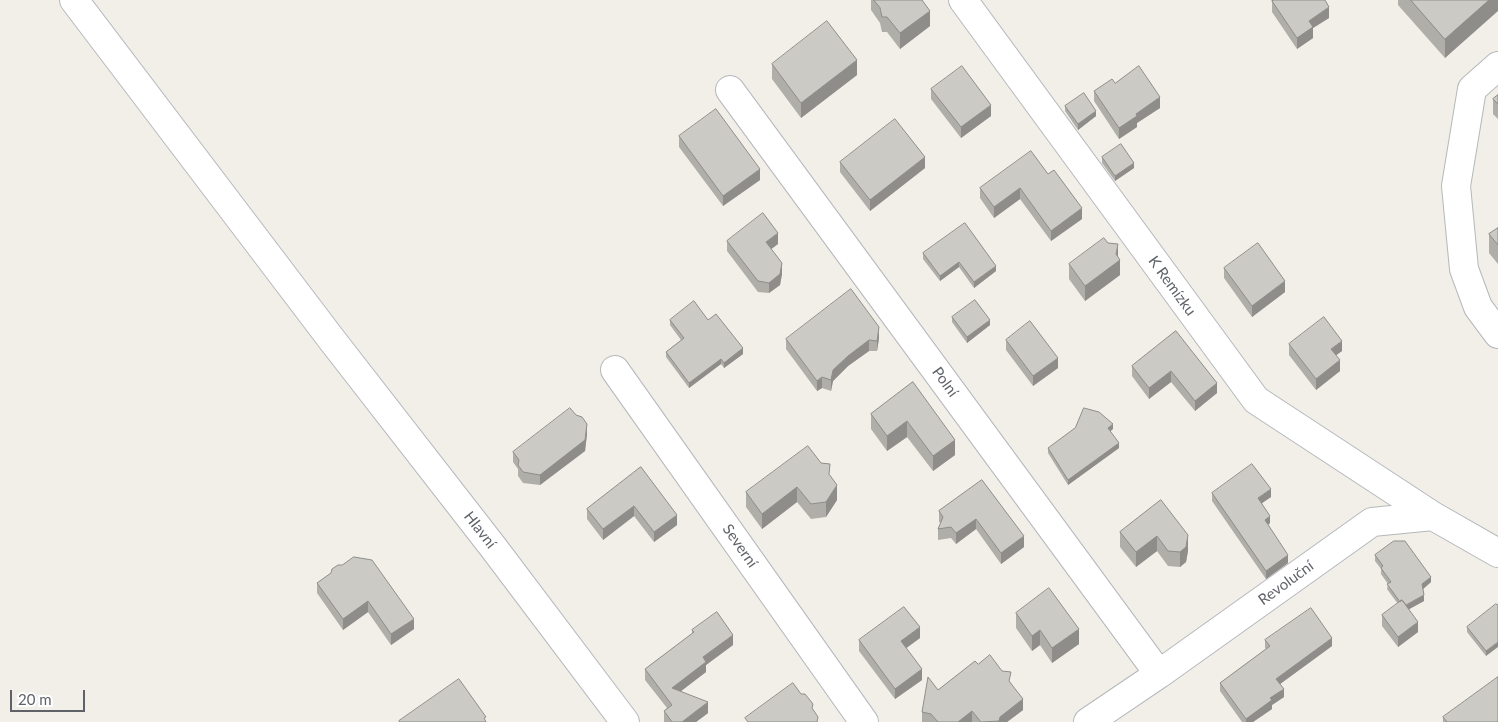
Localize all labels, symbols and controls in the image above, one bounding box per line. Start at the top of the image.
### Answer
street label: K Remízku [1144,253,1200,319]
street label: Polní [928,364,962,400]
street label: Hlavní [460,508,500,552]
street label: Severní [719,521,761,571]
street label: Revoluční [1255,557,1317,609]
scale bar [12,680,88,712]
text: 20 m [18,690,52,708]

